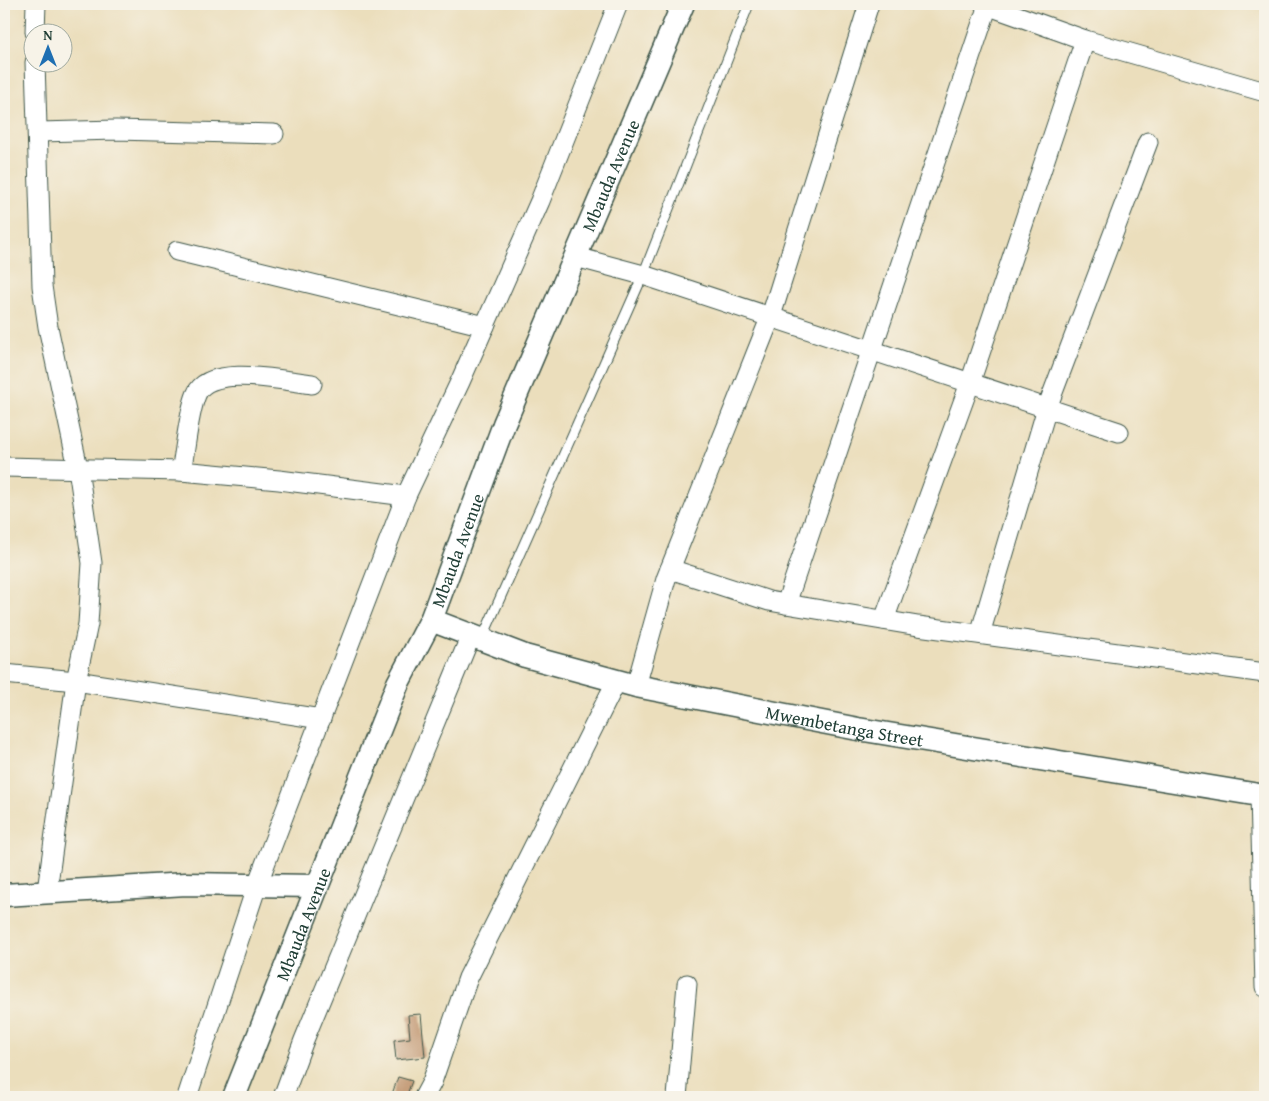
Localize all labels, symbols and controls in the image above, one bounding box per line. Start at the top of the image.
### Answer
north arrow [22,22,72,72]
text: N [43,25,53,45]
street label: Mbauda Avenue [574,115,646,236]
street label: Mbauda Avenue [423,489,491,611]
street label: Mwembetanga Street [763,698,926,753]
street label: Mbauda Avenue [268,863,337,985]

